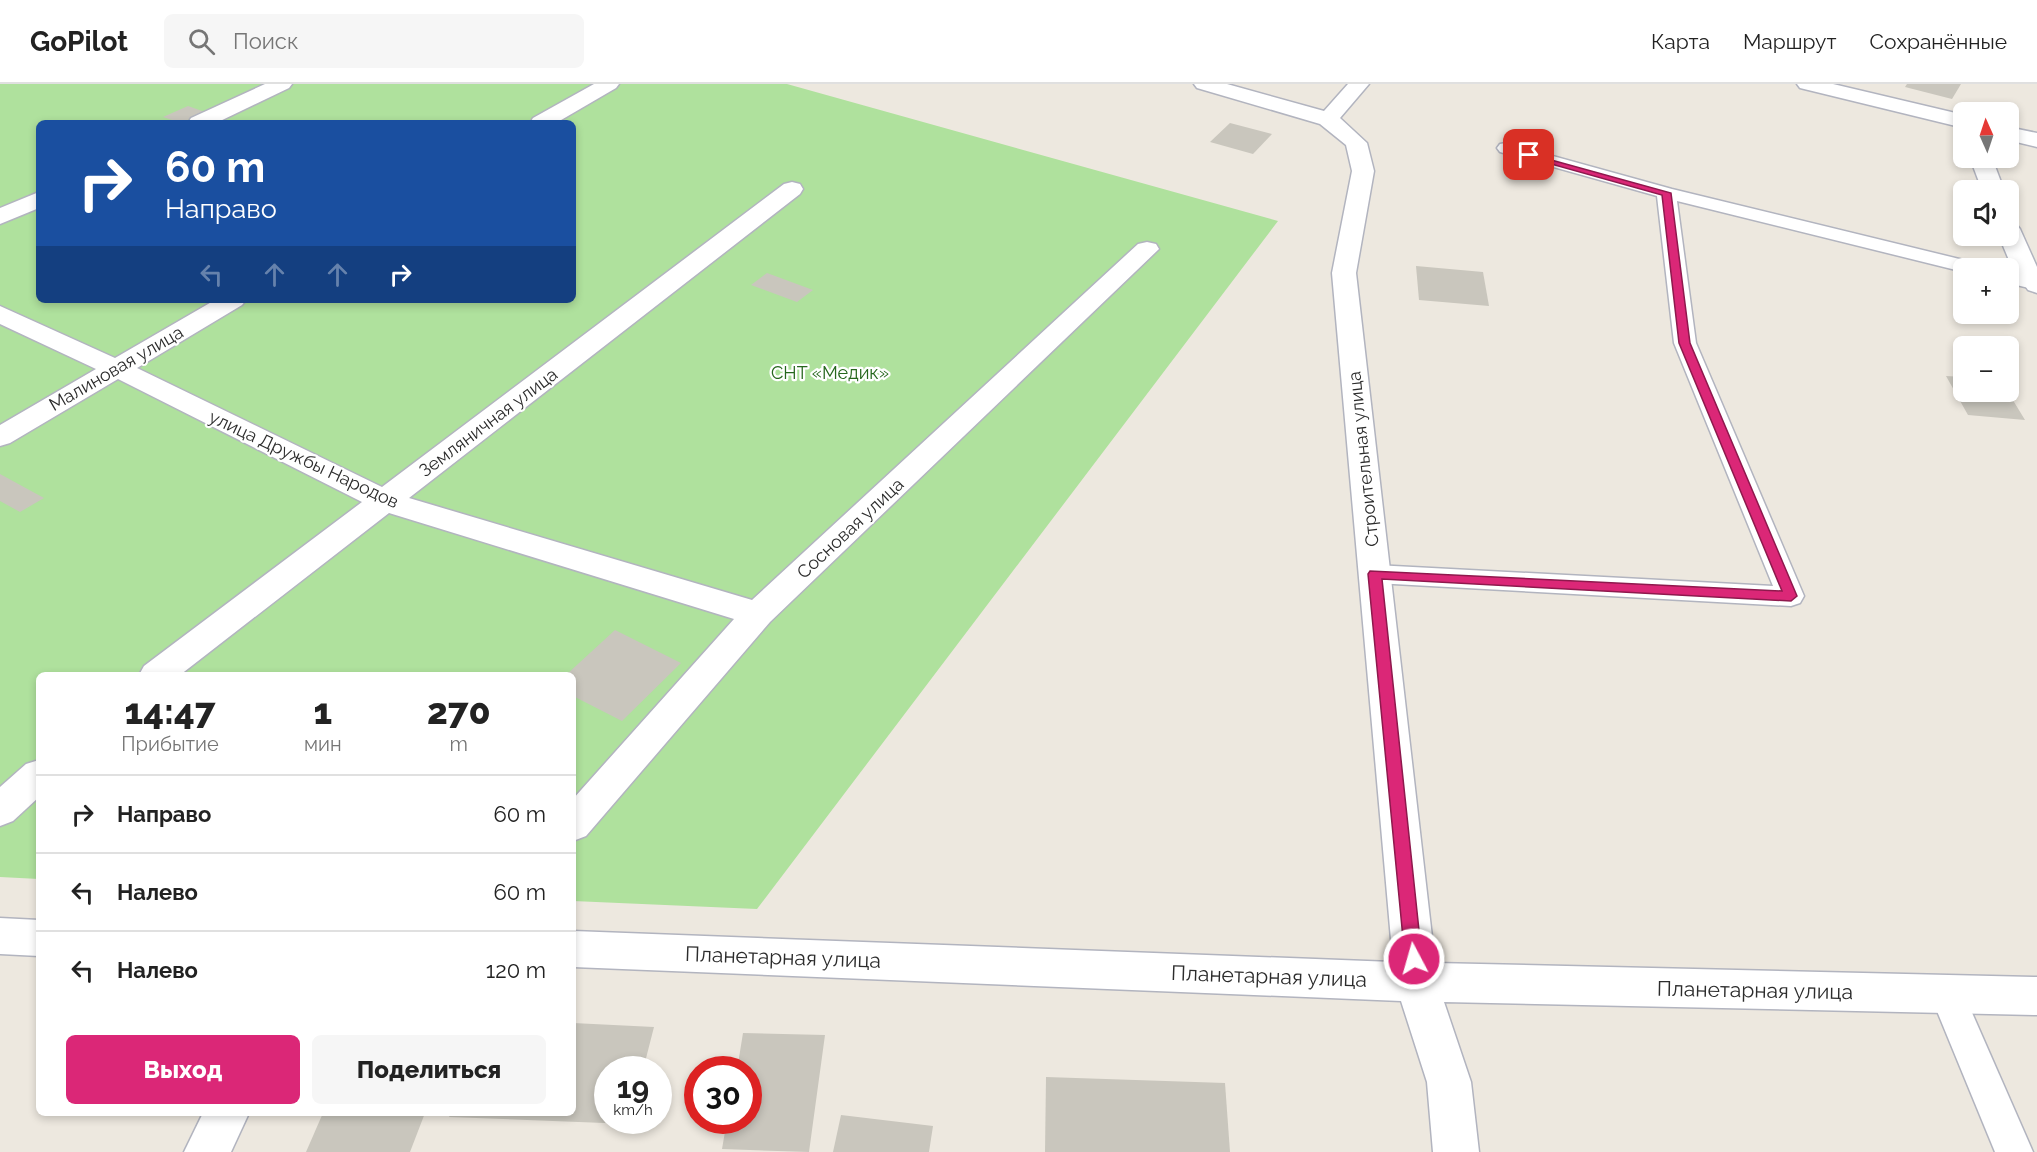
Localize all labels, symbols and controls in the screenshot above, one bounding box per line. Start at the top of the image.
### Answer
search box [164,14,584,68]
text: GoPilot [30,25,128,58]
icon: search [185,25,218,58]
text: Поиск [233,28,298,54]
text: Карта [1651,29,1710,54]
text: Маршрут [1743,29,1836,54]
text: Сохранённые [1869,29,2007,54]
north arrow [1953,102,2019,168]
map controls [1953,102,2019,402]
pin [1503,129,1554,180]
icon: arrive [1512,138,1545,171]
text: 60 m [165,143,265,192]
icon: right [66,144,144,222]
button: sound [1953,180,2019,246]
text: Направо [165,193,277,224]
icon: left [195,258,228,291]
icon: ahead [258,258,291,291]
icon: ahead [321,258,354,291]
icon: right [384,258,417,291]
button: + [1953,258,2019,324]
street label: Малиновая улица [45,321,187,415]
button: − [1953,336,2019,402]
park label: СНТ «Медик» [771,362,889,383]
street label: Земляничная улица [415,363,561,481]
street label: Строительная улица [1343,370,1383,548]
street label: улица Дружбы Народов [206,406,402,512]
street label: Сосновая улица [792,473,908,583]
text: 14:47 [125,690,215,732]
text: 1 [314,690,332,732]
text: 270 [427,690,491,732]
text: Прибытие [121,732,219,756]
text: мин [304,732,342,756]
text: m [450,732,468,756]
icon: right [66,798,99,831]
text: Направо [117,801,211,827]
text: 60 m [493,801,546,827]
icon: left [66,876,99,909]
text: Налево [117,879,198,905]
text: 60 m [493,879,546,905]
position arrow [1382,927,1446,991]
street label: Планетарная улица [685,941,881,973]
icon: left [66,954,99,987]
text: Налево [117,957,198,983]
text: 120 m [486,957,546,983]
street label: Планетарная улица [1171,960,1367,992]
street label: Планетарная улица [1657,976,1853,1004]
button: Выход [66,1035,300,1104]
button: Поделиться [312,1035,546,1104]
speed limit sign: 30 [684,1056,762,1134]
text: 19 [617,1070,649,1105]
text: km/h [613,1101,653,1119]

